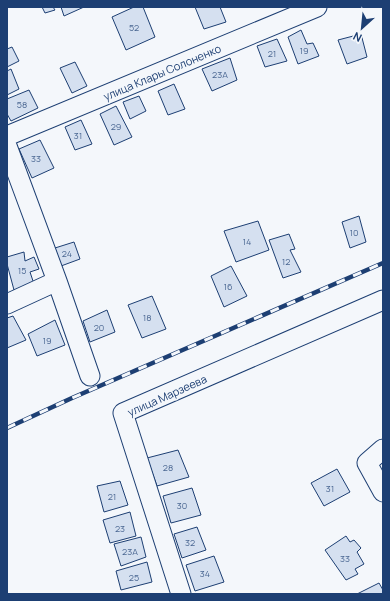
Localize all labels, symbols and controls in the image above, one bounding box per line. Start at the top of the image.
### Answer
north arrow [342,8,382,48]
house number: 52 [129,21,139,34]
text: N [350,29,364,46]
street label: улица Клары Солоненко [101,40,224,104]
house number: 19 [299,44,309,57]
house number: 21 [268,47,276,60]
house number: 23А [212,68,228,81]
house number: 58 [17,98,27,111]
house number: 29 [111,120,121,133]
house number: 31 [74,129,82,142]
house number: 33 [31,152,41,165]
house number: 10 [350,226,359,239]
house number: 14 [243,235,251,248]
house number: 24 [62,247,72,260]
house number: 12 [282,255,290,268]
house number: 15 [18,264,26,277]
house number: 16 [223,280,233,293]
house number: 18 [143,311,151,324]
house number: 20 [94,321,104,334]
house number: 19 [42,334,52,347]
street label: улица Марзеева [125,371,209,419]
house number: 28 [163,461,173,474]
house number: 31 [326,482,334,495]
house number: 21 [108,490,116,503]
house number: 30 [177,499,187,512]
house number: 23 [115,522,125,535]
house number: 32 [185,536,195,549]
house number: 23А [122,545,138,558]
house number: 33 [340,552,350,565]
house number: 34 [200,567,210,580]
house number: 25 [129,571,139,584]

